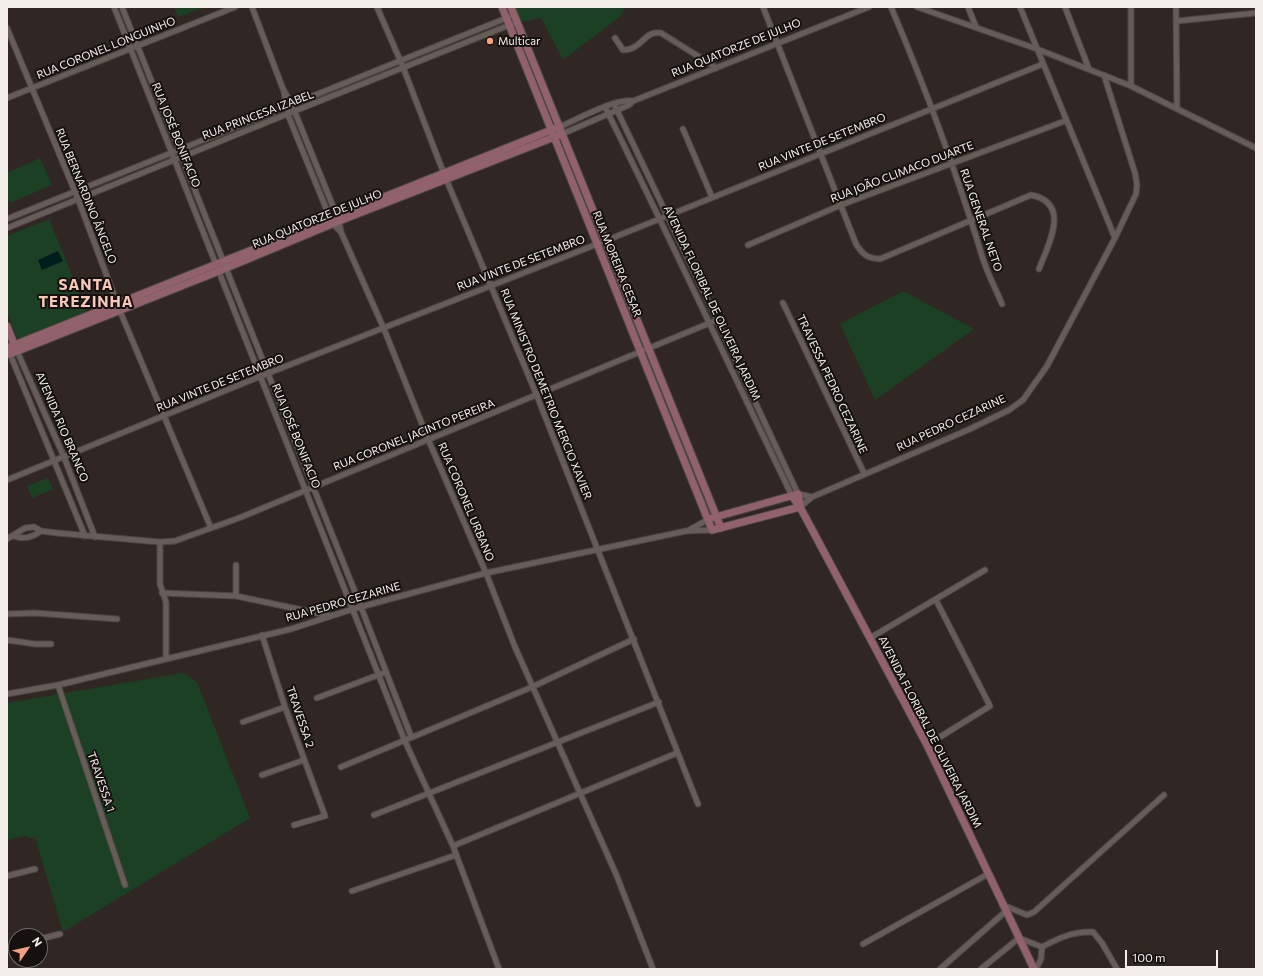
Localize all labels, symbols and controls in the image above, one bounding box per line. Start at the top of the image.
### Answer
street label: RUA CORONEL LONGUINHO [35,14,177,82]
street label: RUA QUATORZE DE JULHO [669,16,803,80]
place label: Multicar [498,34,540,48]
marker: Multicar [485,36,495,46]
street label: RUA JOSÉ BONIFACIO [149,81,203,189]
street label: RUA PRINCESA IZABEL [200,88,316,142]
street label: RUA VINTE DE SETEMBRO [756,110,888,174]
street label: RUA BERNARDINO ÂNGELO [53,126,119,266]
street label: RUA JOÃO CLIMACO DUARTE [829,139,975,205]
street label: RUA GENERAL NETO [957,167,1005,273]
street label: RUA QUATORZE DE JULHO [250,187,384,251]
street label: AVENIDA FLORIBAL DE OLIVEIRA JARDIM [661,203,763,403]
street label: RUA MOREIRA CESAR [590,209,644,319]
street label: RUA VINTE DE SETEMBRO [455,232,587,294]
district label: SANTA TEREZINHA [38,276,134,311]
street label: RUA MINISTRO DEMETRIO MERCIO XAVIER [498,287,594,501]
street label: TRAVESSA PEDRO CEZARINE [794,312,870,456]
street label: RUA VINTE DE SETEMBRO [154,351,286,415]
street label: AVENIDA RIO BRANCO [33,370,91,484]
street label: RUA JOSÉ BONIFACIO [269,382,323,490]
street label: RUA PEDRO CEZARINE [894,392,1008,454]
street label: RUA CORONEL JACINTO PEREIRA [331,396,497,474]
street label: RUA CORONEL URBANO [435,441,497,563]
street label: RUA PEDRO CEZARINE [284,579,402,625]
street label: AVENIDA FLORIBAL DE OLIVEIRA JARDIM [876,634,984,830]
street label: TRAVESSA 2 [283,685,317,749]
street label: TRAVESSA 1 [85,750,117,814]
north arrow [8,928,48,968]
text: N [30,935,45,949]
scale bar [1127,942,1220,968]
text: 100 m [1132,950,1166,964]

